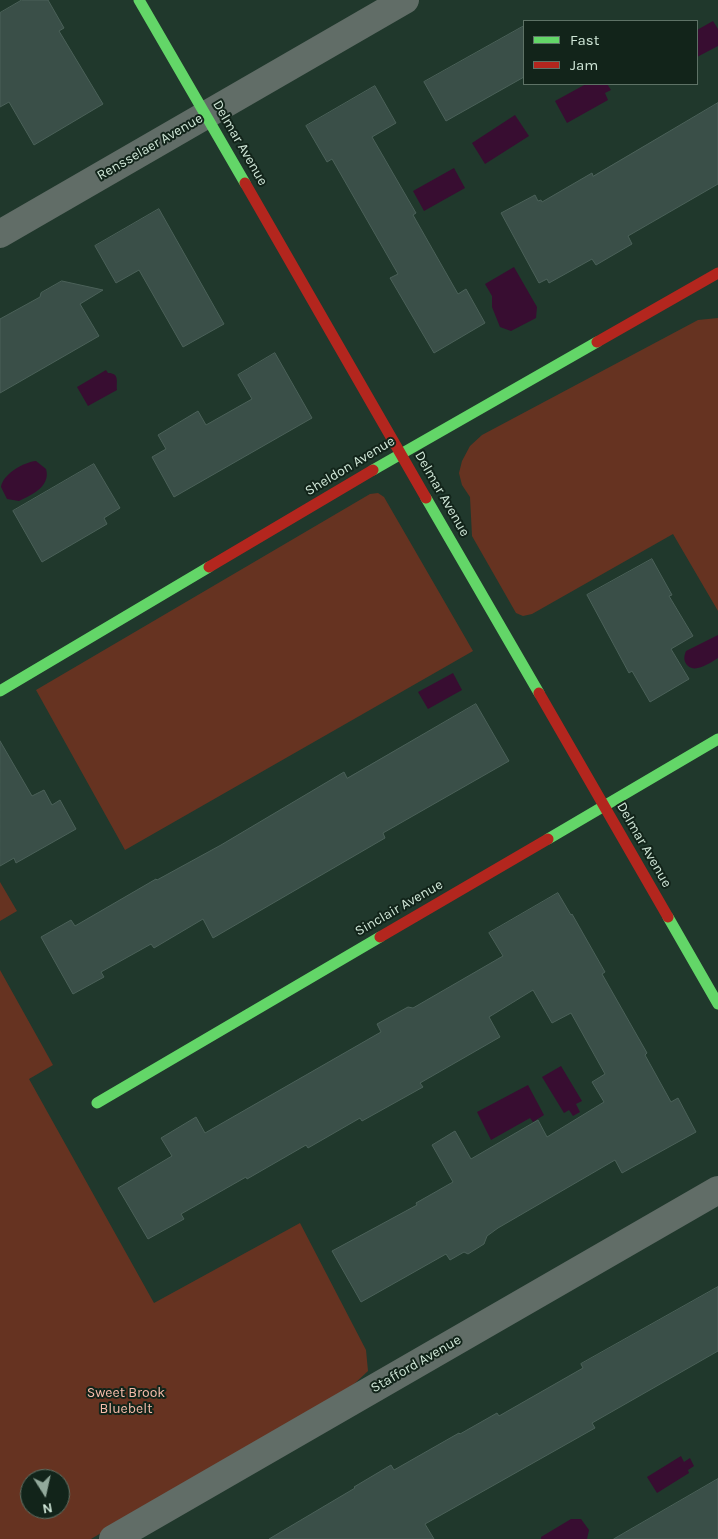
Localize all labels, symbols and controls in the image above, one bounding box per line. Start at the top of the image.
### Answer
legend [523,20,698,85]
text: Fast [570,31,599,49]
text: Jam [570,56,598,74]
street label: Delmar Avenue [209,97,271,189]
street label: Rensselaer Avenue [94,110,206,184]
street label: Sheldon Avenue [302,433,398,499]
street label: Delmar Avenue [411,448,473,540]
street label: Delmar Avenue [613,799,675,891]
street label: Sinclair Avenue [352,876,446,940]
street label: Stafford Avenue [368,1331,464,1397]
park label: Sweet Brook Bluebelt [87,1385,165,1418]
north arrow [20,1469,70,1519]
text: N [41,1499,54,1518]

